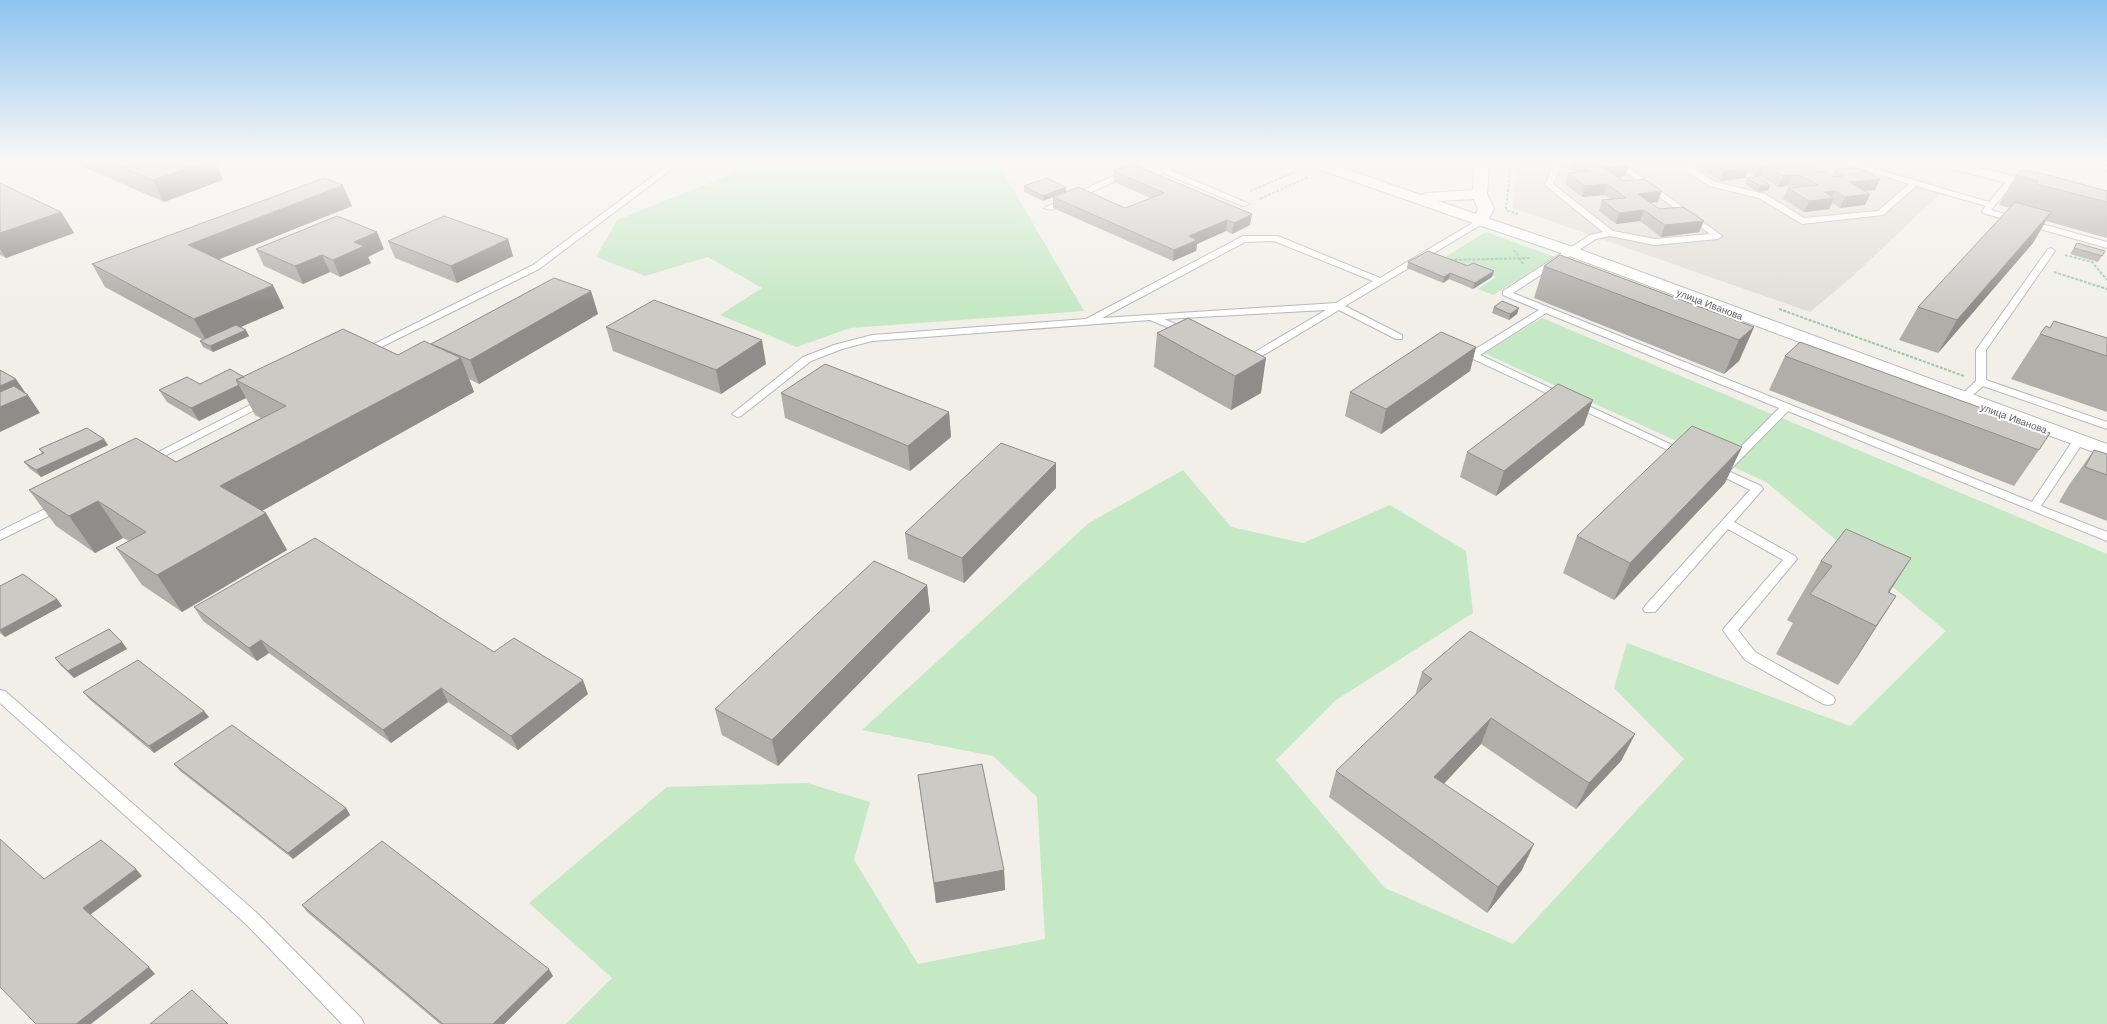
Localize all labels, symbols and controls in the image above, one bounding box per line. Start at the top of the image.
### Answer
street label: улица Иванова [1675,287,1745,322]
street label: улица Иванова [1979,401,2049,436]

